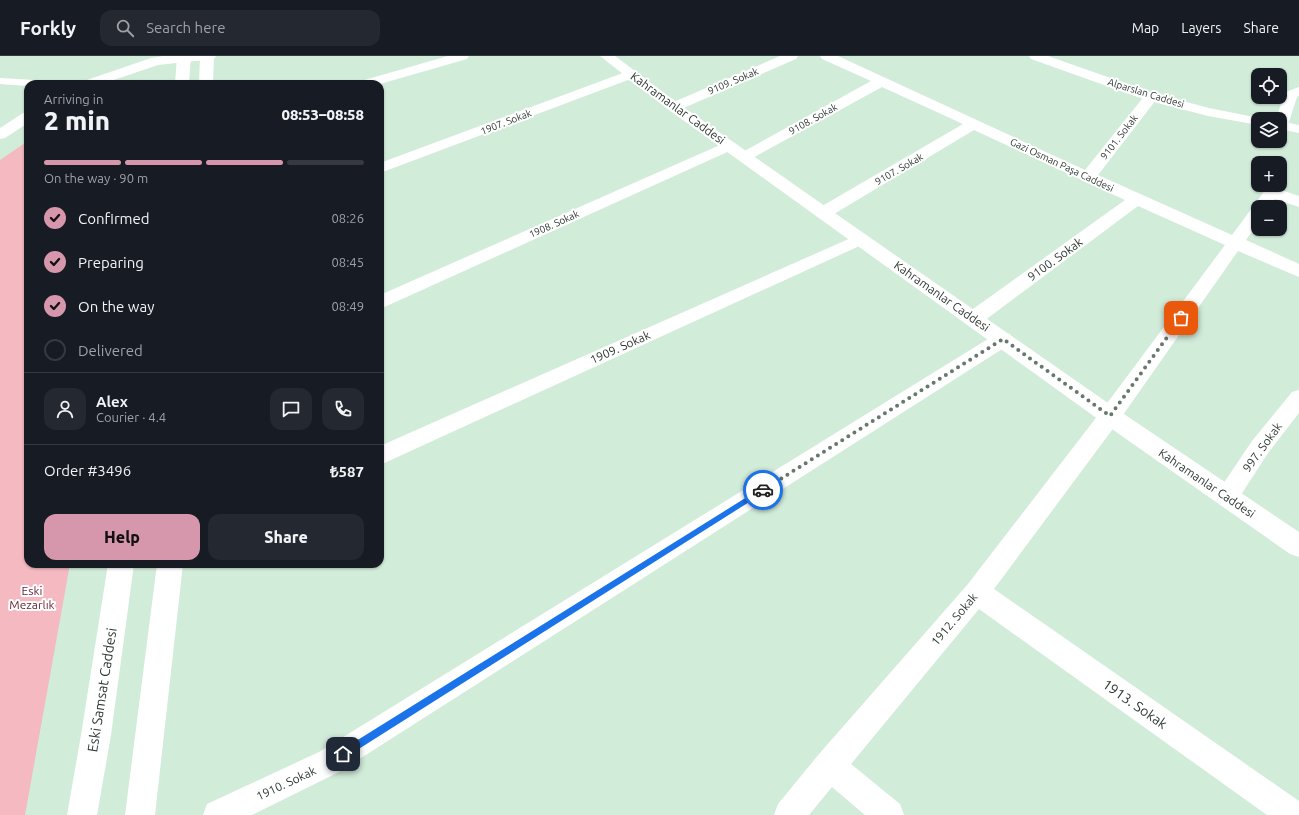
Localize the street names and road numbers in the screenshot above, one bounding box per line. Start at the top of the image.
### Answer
street label: 9109. Sokak [706,65,760,97]
street label: Kahramanlar Caddesi [628,69,728,147]
street label: Alparslan Caddesi [1106,76,1186,110]
street label: 9108. Sokak [787,101,839,137]
street label: 1907. Sokak [479,107,533,137]
street label: 9101. Sokak [1098,112,1140,162]
street label: Gazi Osman Paşa Caddesi [1008,136,1116,194]
street label: 9107. Sokak [873,151,925,187]
street label: 1908. Sokak [527,208,581,240]
street label: 9100. Sokak [1025,235,1085,283]
street label: Kahramanlar Caddesi [892,258,992,334]
street label: 1909. Sokak [588,328,652,366]
street label: 997. Sokak [1240,420,1284,474]
street label: Kahramanlar Caddesi [1156,446,1258,520]
street label: 1912. Sokak [928,590,980,648]
street label: Eski Samsat Caddesi [84,627,120,753]
street label: 1913. Sokak [1100,676,1170,732]
street label: 1910. Sokak [254,764,318,802]

